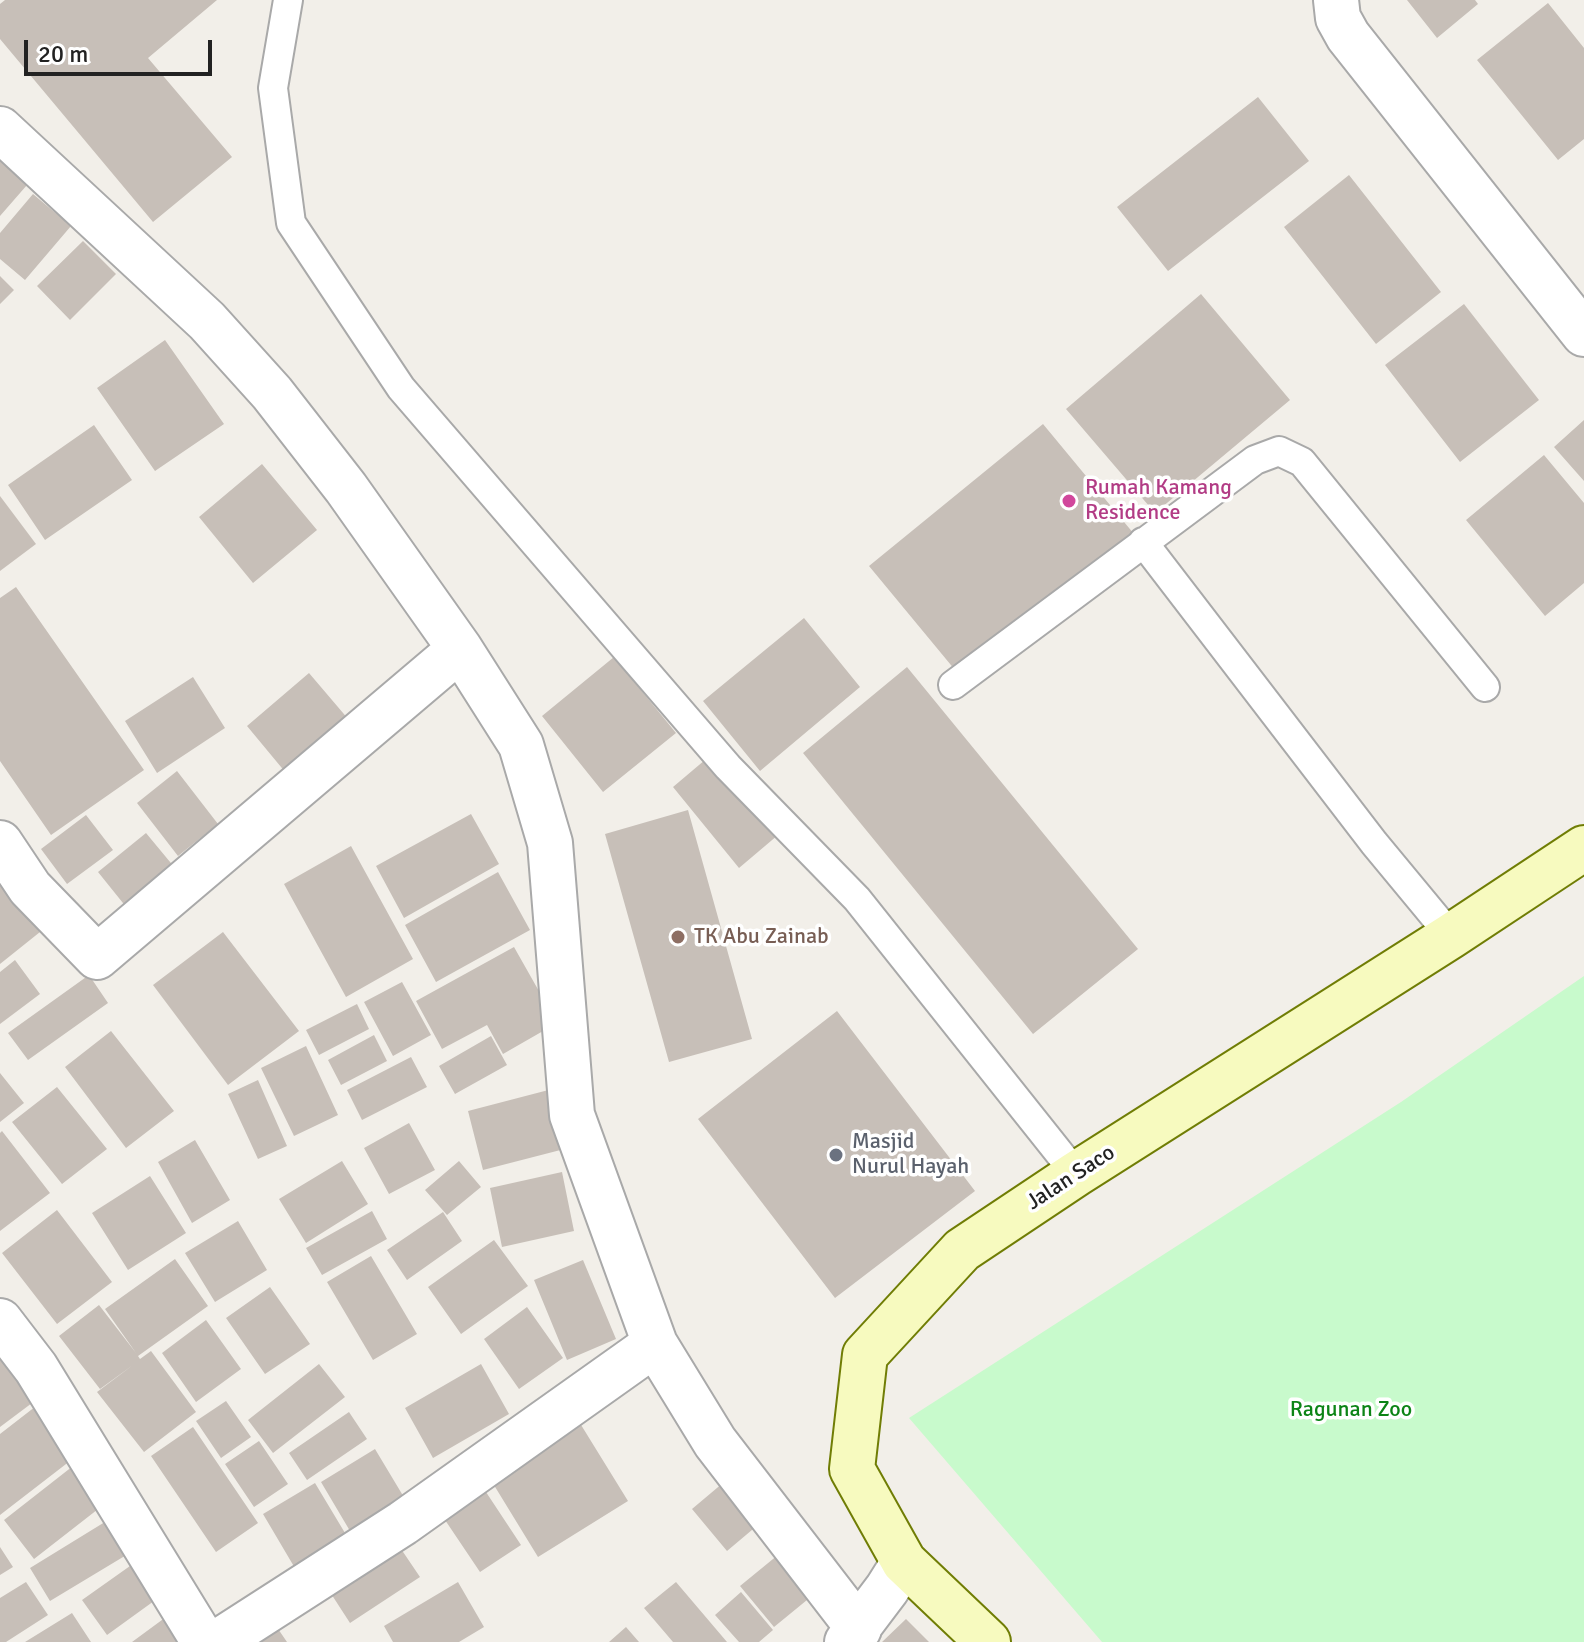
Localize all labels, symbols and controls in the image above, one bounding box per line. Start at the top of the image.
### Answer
scale bar [28,24,216,74]
text: 20 m [38,39,88,69]
place label: Rumah Kamang Residence [1085,475,1232,526]
marker: Rumah Kamang Residence [1060,492,1078,510]
place label: TK Abu Zainab [694,924,829,950]
marker: TK Abu Zainab [669,928,687,946]
place label: Masjid Nurul Hayah [852,1129,969,1180]
street label: Jalan Saco [1022,1140,1120,1216]
marker: Masjid Nurul Hayah [827,1146,845,1164]
park label: Ragunan Zoo [1290,1397,1412,1423]

